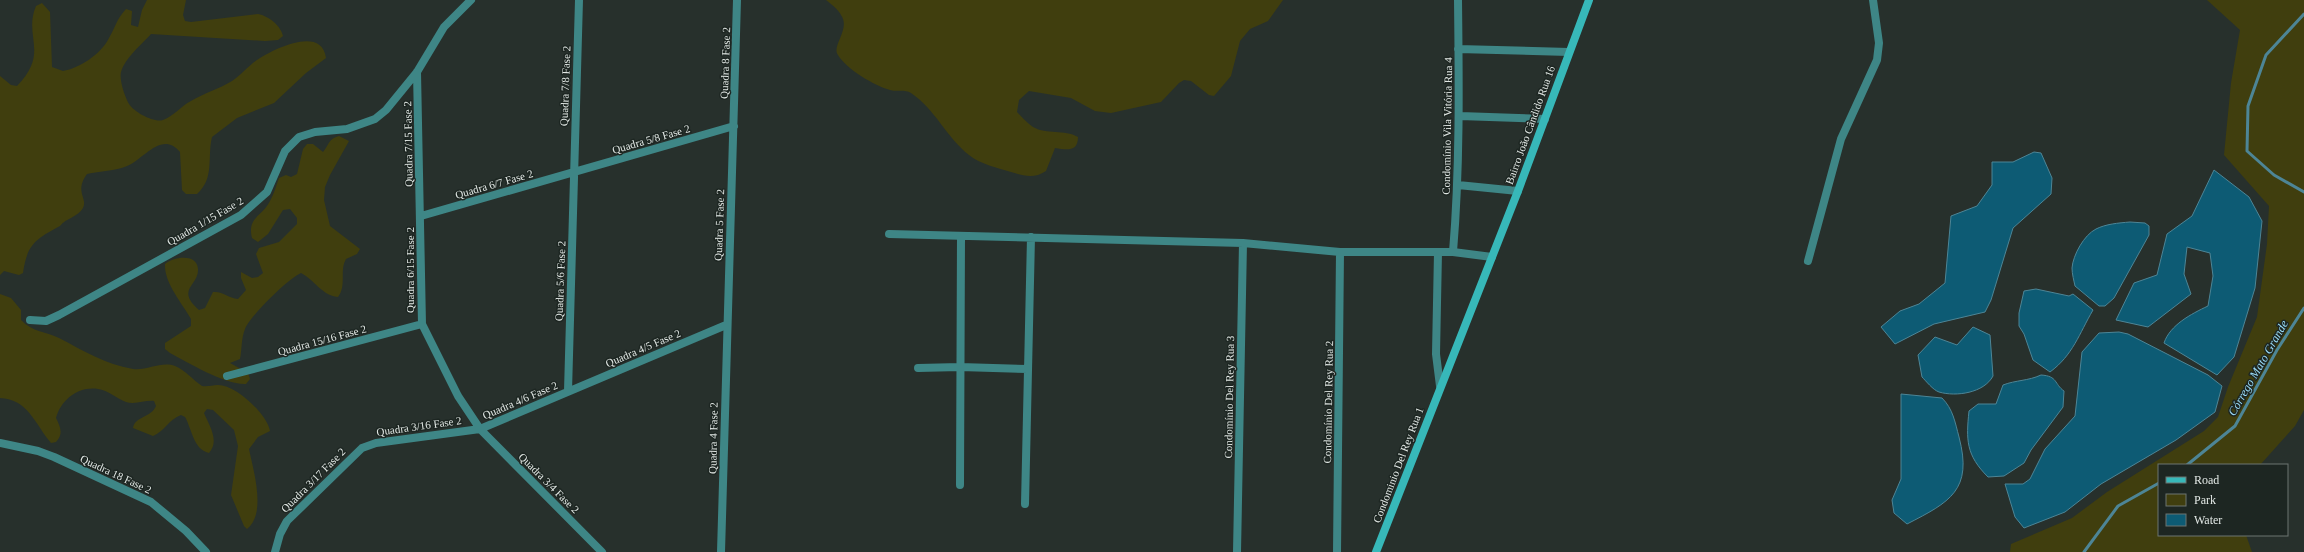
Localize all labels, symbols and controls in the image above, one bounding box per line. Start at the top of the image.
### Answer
street label: Quadra 8 Fase 2 [718,27,732,99]
street label: Quadra 7/8 Fase 2 [558,46,572,126]
street label: Condomínio Vila Vitória Rua 4 [1440,57,1454,195]
street label: Bairro João Cândido Rua 16 [1503,64,1557,186]
street label: Quadra 7/15 Fase 2 [401,101,415,187]
street label: Quadra 5/8 Fase 2 [611,122,691,156]
street label: Quadra 6/7 Fase 2 [454,167,534,201]
street label: Quadra 5 Fase 2 [712,189,726,261]
street label: Quadra 1/15 Fase 2 [165,194,245,248]
street label: Quadra 6/15 Fase 2 [404,227,416,313]
street label: Quadra 5/6 Fase 2 [553,241,567,321]
water label: Córrego Mato Grande [2225,317,2291,418]
street label: Quadra 15/16 Fase 2 [276,322,368,358]
street label: Quadra 4/5 Fase 2 [604,327,682,369]
street label: Condomínio Del Rey Rua 3 [1222,335,1236,459]
street label: Condomínio Del Rey Rua 2 [1321,340,1335,464]
street label: Quadra 4/6 Fase 2 [481,379,559,421]
street label: Quadra 4 Fase 2 [706,402,720,474]
street label: Condominio Del Rey Rua 1 [1370,406,1426,524]
street label: Quadra 3/16 Fase 2 [376,414,462,438]
street label: Quadra 3/17 Fase 2 [278,445,348,515]
street label: Quadra 3/4 Fase 2 [516,450,582,516]
street label: Quadra 18 Fase 2 [78,452,154,496]
legend [2158,464,2288,536]
text: Road [2194,473,2219,487]
text: Park [2194,493,2216,507]
text: Water [2194,513,2222,527]

